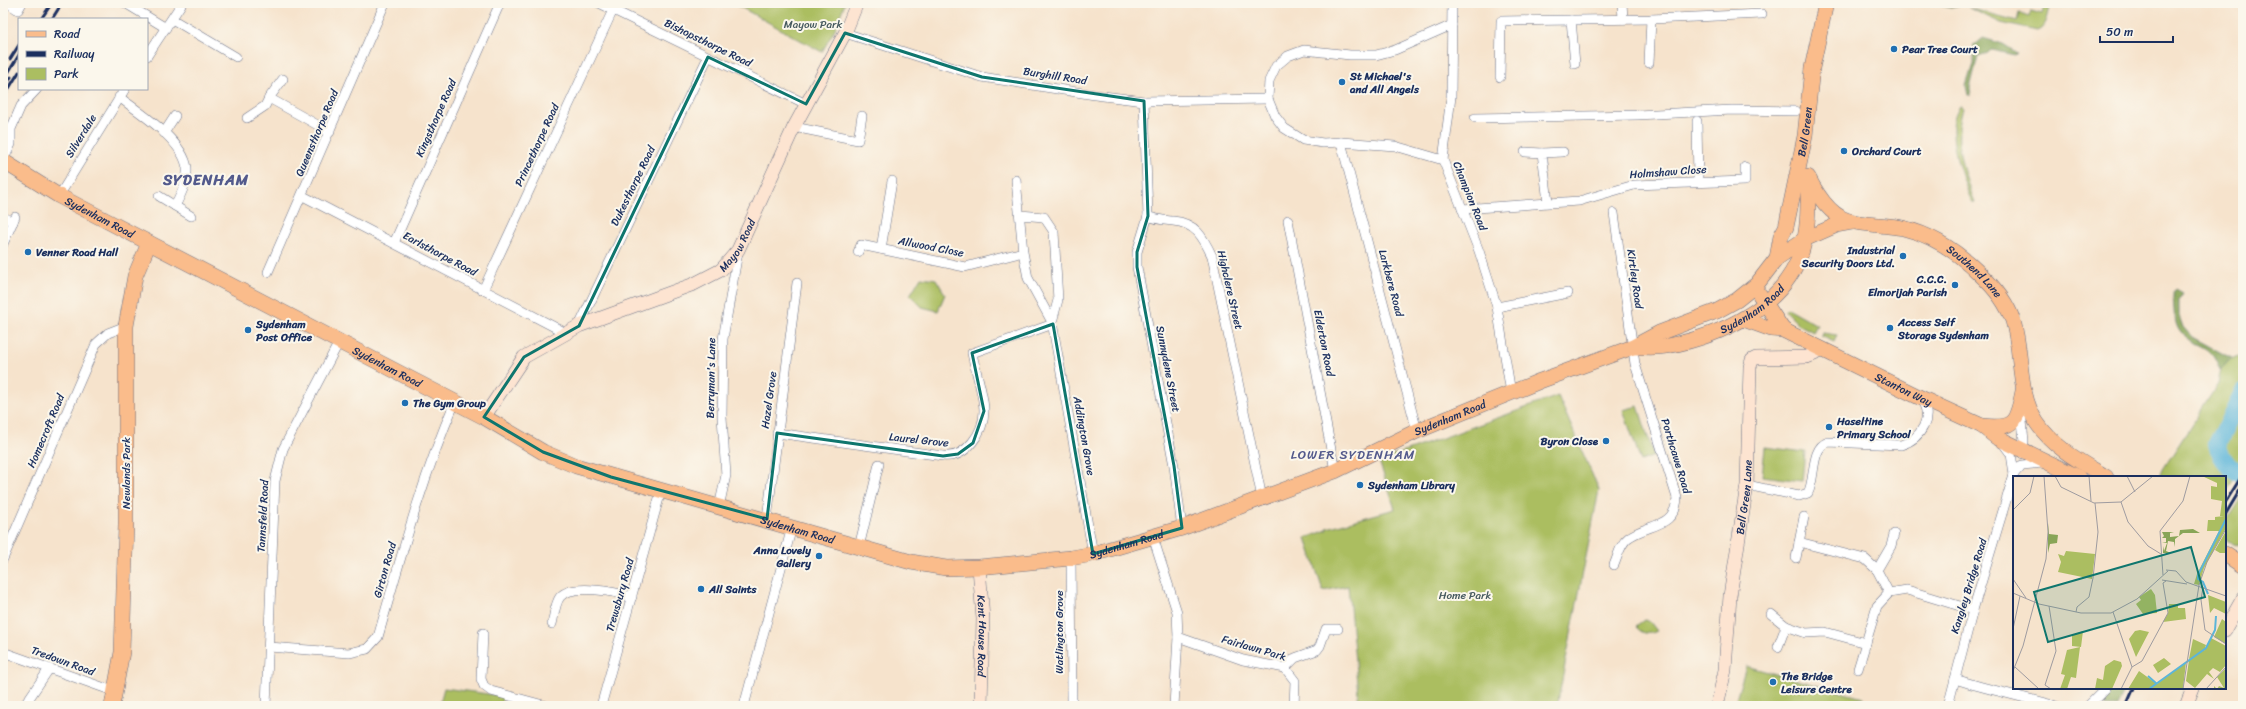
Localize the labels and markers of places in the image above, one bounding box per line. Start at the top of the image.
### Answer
place label: Pear Tree Court [1902,40,1978,59]
marker: Pear Tree Court [1889,44,1899,54]
place label: St Michael's and All Angels [1349,67,1420,99]
marker: St Michael's and All Angels [1337,77,1347,87]
place label: Orchard Court [1851,142,1921,161]
marker: Orchard Court [1839,146,1849,156]
place label: Industrial Security Doors Ltd. [1801,241,1896,273]
place label: Venner Road Hall [36,243,119,262]
marker: Venner Road Hall [23,247,33,257]
marker: Industrial Security Doors Ltd. [1898,251,1908,261]
place label: C.C.C. Elmorijah Parish [1868,270,1947,302]
marker: C.C.C. Elmorijah Parish [1950,280,1960,290]
place label: Access Self Storage Sydenham [1897,313,1989,345]
place label: Sydenham Post Office [255,315,312,347]
marker: Access Self Storage Sydenham [1885,323,1895,333]
marker: Sydenham Post Office [243,325,253,335]
place label: The Gym Group [413,394,486,413]
marker: The Gym Group [400,398,410,408]
place label: Haseltine Primary School [1836,412,1912,444]
marker: Haseltine Primary School [1824,422,1834,432]
place label: Byron Close [1540,432,1599,451]
marker: Byron Close [1601,436,1611,446]
place label: Sydenham Library [1367,476,1455,495]
marker: Sydenham Library [1355,480,1365,490]
place label: Anna Lovely Gallery [753,541,811,573]
marker: Anna Lovely Gallery [814,551,824,561]
place label: All Saints [708,580,758,599]
marker: All Saints [696,584,706,594]
place label: The Bridge Leisure Centre [1781,667,1853,699]
marker: The Bridge Leisure Centre [1768,677,1778,687]

